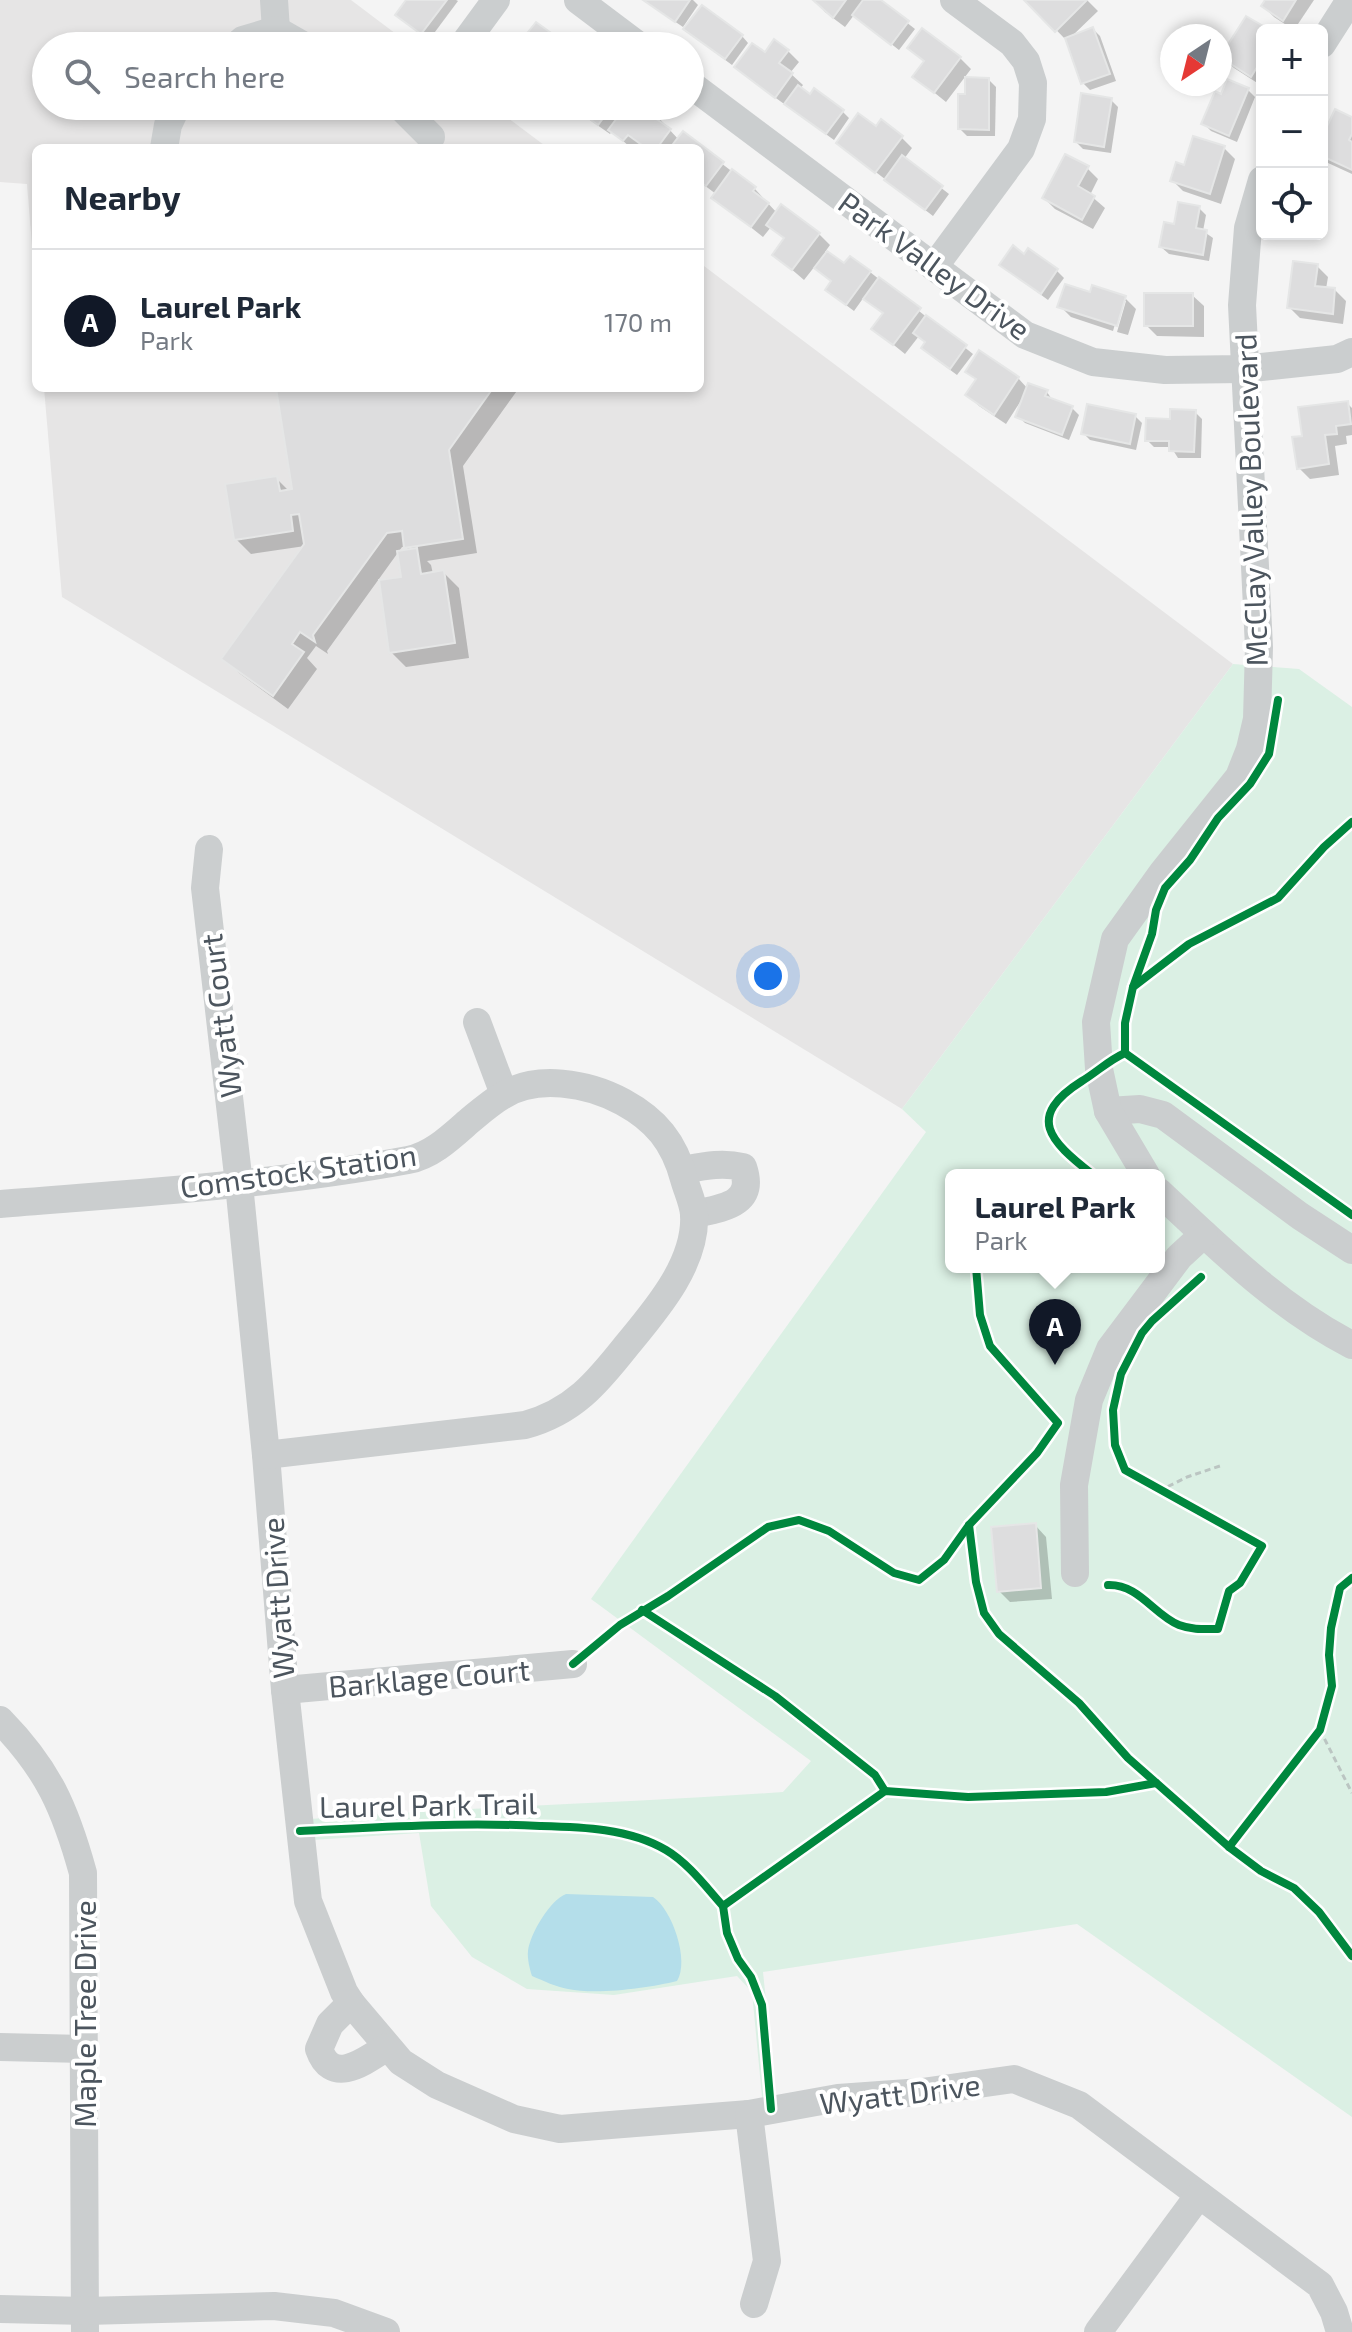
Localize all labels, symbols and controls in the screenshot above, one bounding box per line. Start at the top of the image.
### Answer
north arrow [1160,24,1232,96]
map controls [1256,24,1328,240]
button: + [1256,24,1328,96]
search box [32,32,704,120]
icon: search [60,54,104,98]
text: Search here [124,58,285,94]
button: − [1256,96,1328,168]
button: locate [1256,168,1328,240]
text: Nearby [64,176,181,217]
street label: Park Valley Drive [832,183,1038,347]
text: Laurel Park [140,288,301,324]
text: A [82,306,98,337]
text: 170 m [604,306,672,337]
text: Park [140,324,193,355]
street label: McClay Valley Boulevard [1226,333,1274,667]
street label: Wyatt Court [192,932,248,1100]
your location [748,956,788,996]
street label: Comstock Station [177,1136,419,1204]
popup [945,1169,1165,1273]
text: Laurel Park [974,1188,1136,1224]
text: Park [974,1224,1028,1255]
pin: A [1029,1299,1081,1365]
street label: Wyatt Drive [253,1516,301,1680]
street label: Barklage Court [327,1650,531,1704]
street label: Laurel Park Trail [319,1784,537,1824]
street label: Maple Tree Drive [66,1900,102,2128]
street label: Wyatt Drive [818,2065,982,2121]

